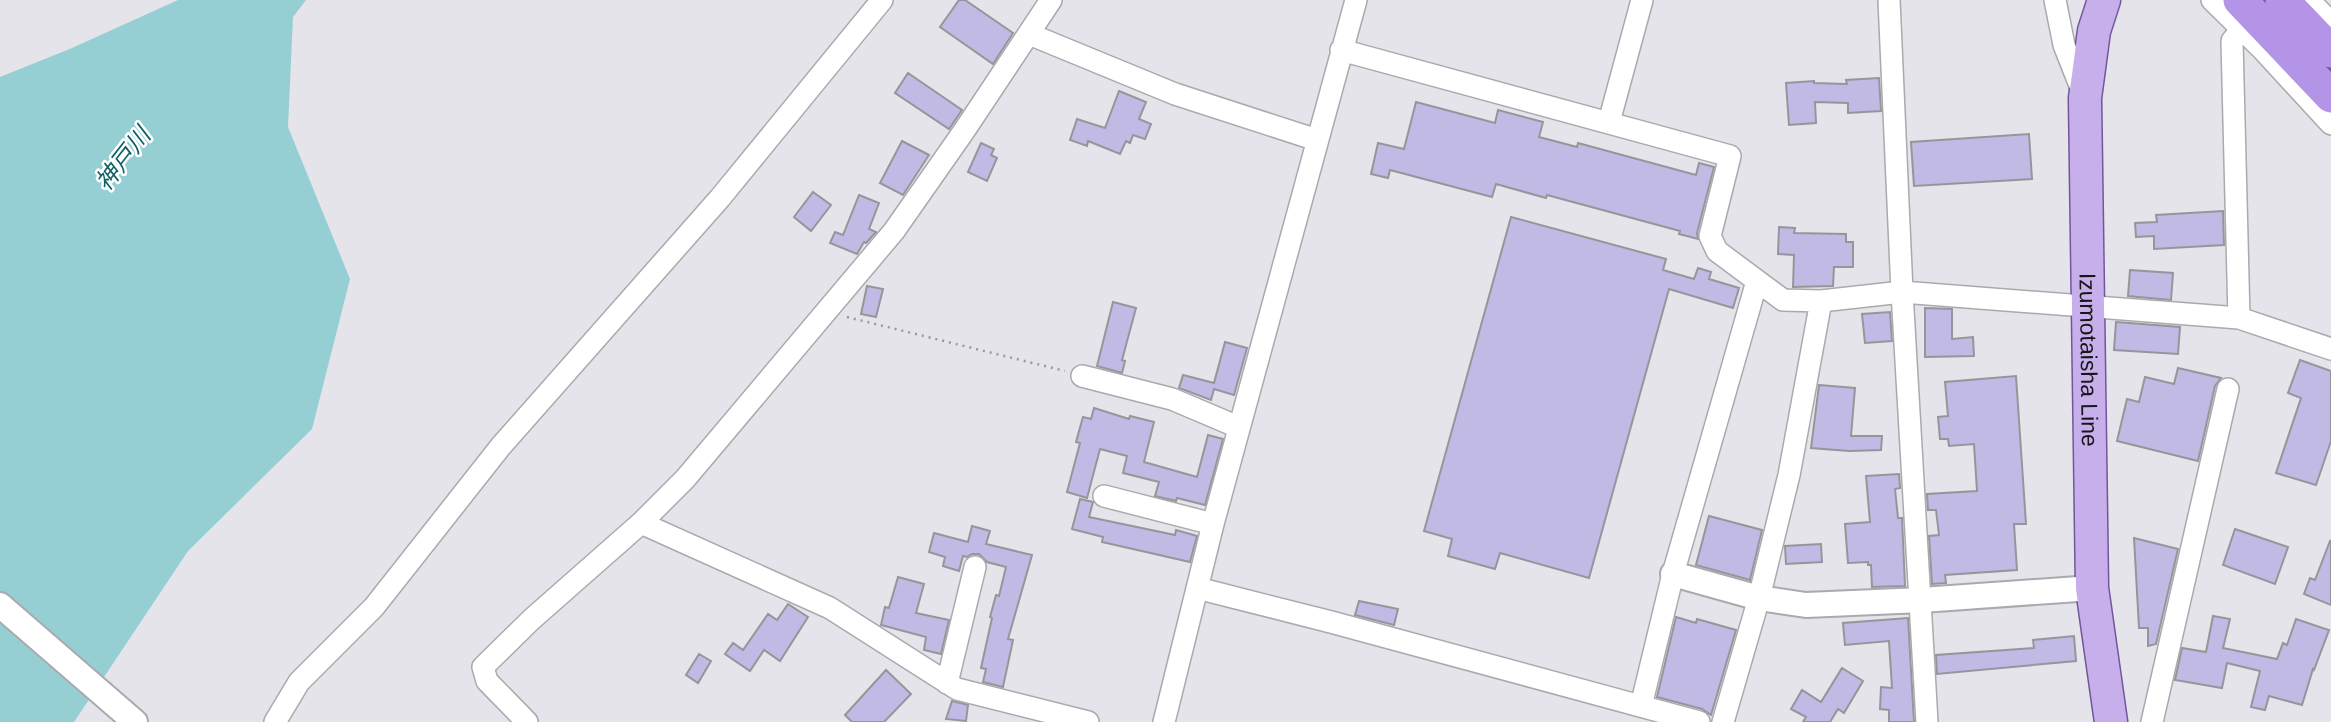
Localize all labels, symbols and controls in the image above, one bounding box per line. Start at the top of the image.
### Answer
water label: 神戸川 [90,120,157,195]
street label: Izumotaisha Line [2074,273,2103,447]

